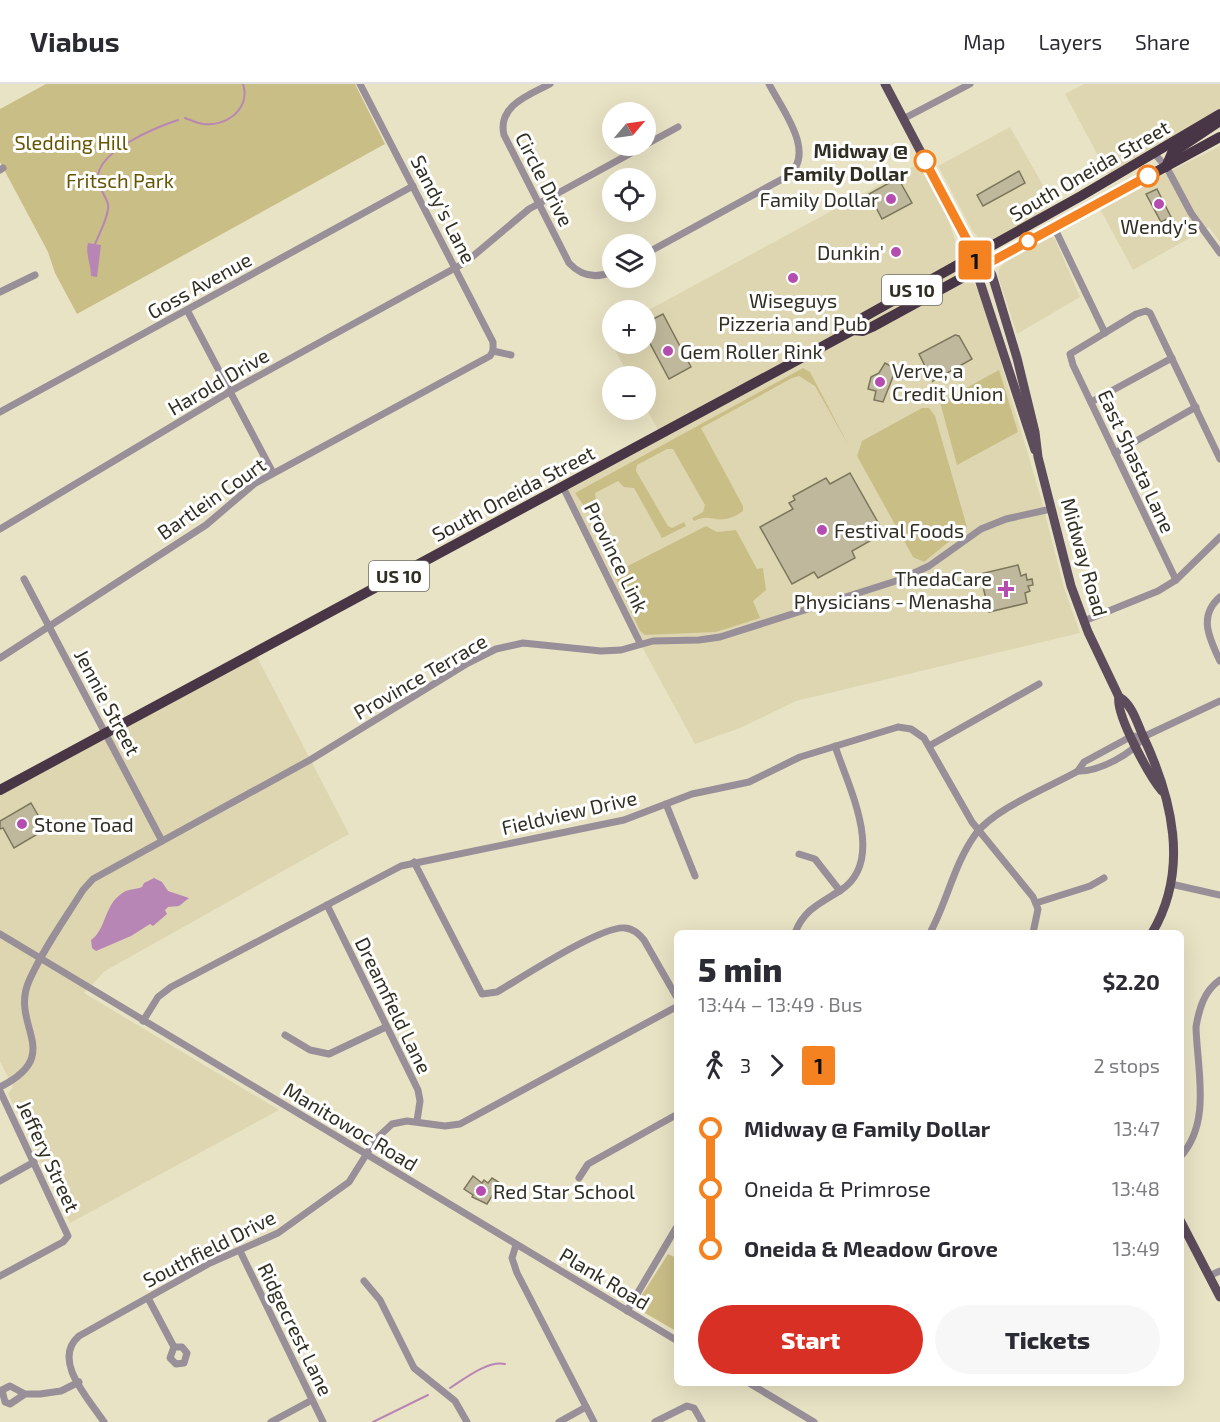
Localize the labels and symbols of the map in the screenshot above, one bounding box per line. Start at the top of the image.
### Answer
north arrow [602,102,656,156]
street label: South Oneida Street [1005,114,1174,226]
street label: Circle Drive [511,128,579,230]
park label: Sledding Hill [14,130,128,154]
place label: Midway @ Family Dollar [783,138,908,186]
marker: Midway @ Family Dollar [914,150,936,172]
street label: Sandy's Lane [406,151,482,267]
unlabelled marker [1137,165,1159,187]
park label: Fritsch Park [66,168,174,192]
place label: Family Dollar [760,187,879,211]
marker: Family Dollar [884,192,898,206]
marker: Wendy's [1152,197,1166,211]
place label: Wendy's [1120,214,1198,238]
unlabelled marker [1019,232,1037,250]
place label: Dunkin' [817,240,884,264]
line badge: 1 [956,240,994,279]
marker: Dunkin' [889,245,903,259]
street label: Goss Avenue [143,247,255,323]
marker: Wiseguys Pizzeria and Pub [786,271,800,285]
road number: US 10 [882,275,942,305]
place label: Wiseguys Pizzeria and Pub [718,288,868,335]
place label: Gem Roller Rink [680,339,823,363]
street label: Harold Drive [163,342,273,420]
marker: Gem Roller Rink [661,344,675,358]
place label: Verve, a Credit Union [892,358,1003,405]
marker: Verve, a Credit Union [873,375,887,389]
street label: East Shasta Lane [1093,386,1181,536]
street label: South Oneida Street [428,440,599,546]
street label: Bartlein Court [152,452,270,544]
street label: Midway Road [1057,495,1113,619]
street label: Province Link [580,498,654,616]
place label: Festival Foods [834,518,964,542]
marker: Festival Foods [815,523,829,537]
road number: US 10 [369,561,429,591]
place label: ThedaCare Physicians - Menasha [794,566,992,613]
marker: ThedaCare Physicians - Menasha [997,580,1015,598]
street label: Province Terrace [349,628,491,724]
street label: Jennie Street [70,645,146,759]
street label: Fieldview Drive [499,785,639,839]
place label: Stone Toad [34,812,134,836]
marker: Stone Toad [15,817,29,831]
street label: Dreamfield Lane [351,933,437,1077]
street label: Manitowoc Road [280,1077,422,1175]
street label: Jeffery Street [13,1096,86,1216]
place label: Red Star School [493,1179,635,1203]
marker: Red Star School [474,1184,488,1198]
street label: Southfield Drive [139,1204,279,1292]
street label: Plank Road [556,1242,654,1314]
street label: Ridgecrest Lane [253,1259,339,1399]

